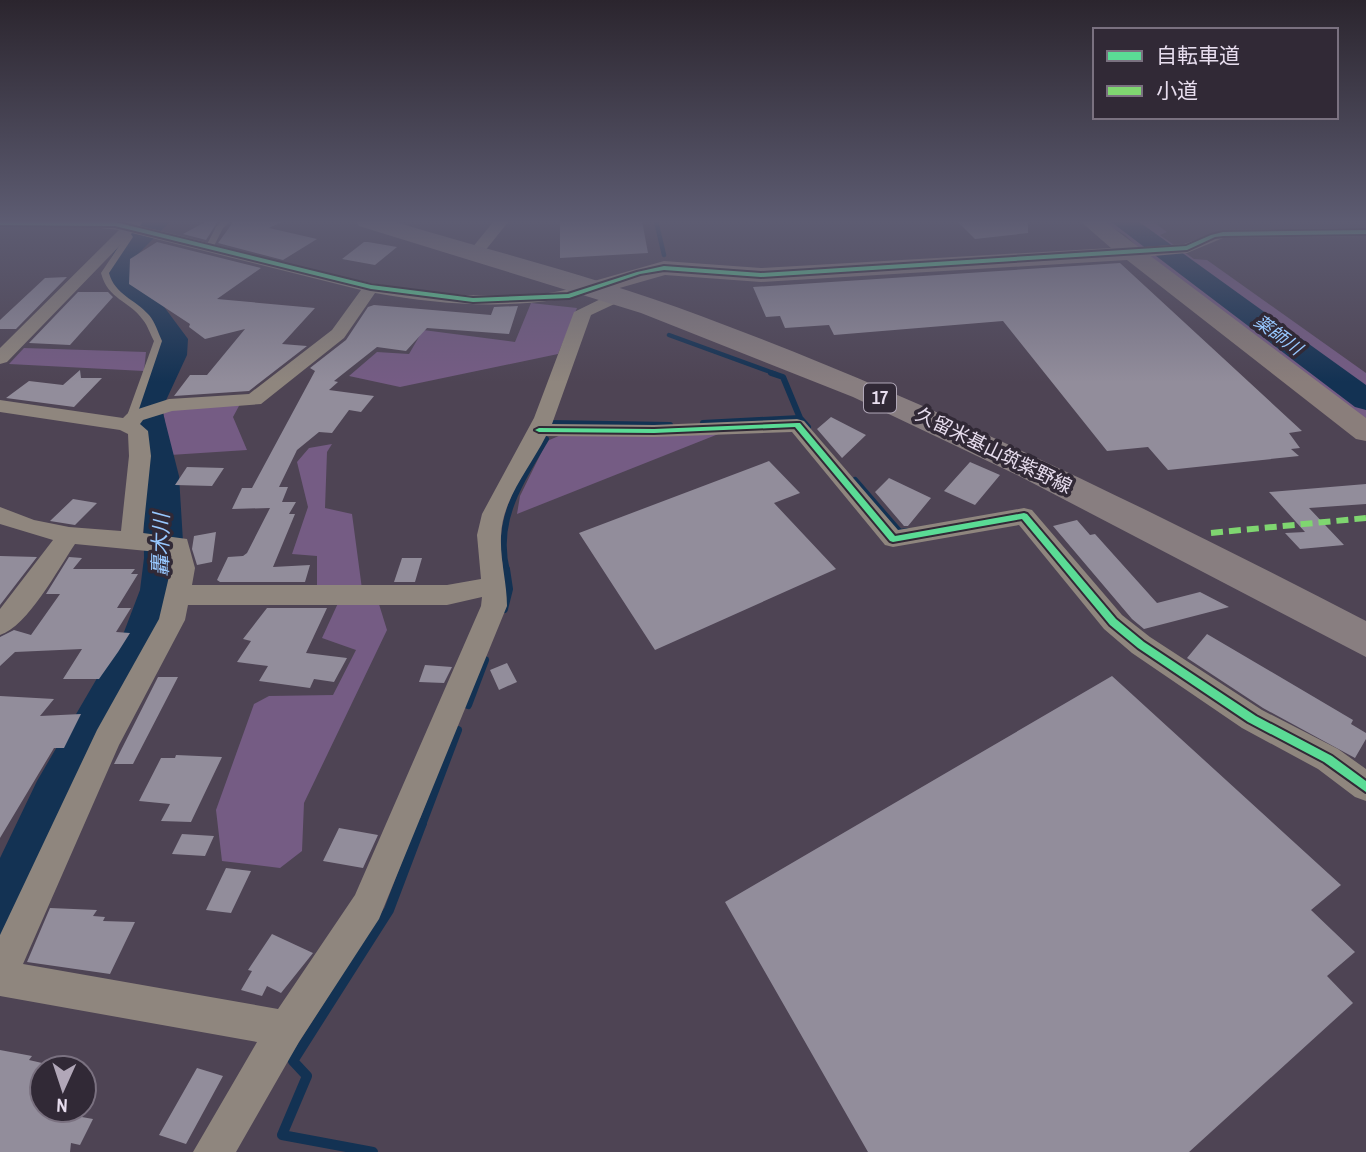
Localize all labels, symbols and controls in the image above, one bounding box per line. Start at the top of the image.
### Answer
legend [1093,28,1338,119]
text: 自転車道 [1156,41,1240,70]
text: 小道 [1156,76,1198,105]
water label: 薬師川 [1249,309,1309,362]
road number: 17 [864,384,896,412]
street label: 久留米基山筑紫野線 [911,401,1077,499]
water label: 轟木川 [145,511,176,577]
north arrow [28,1054,98,1124]
text: N [56,1093,68,1119]

